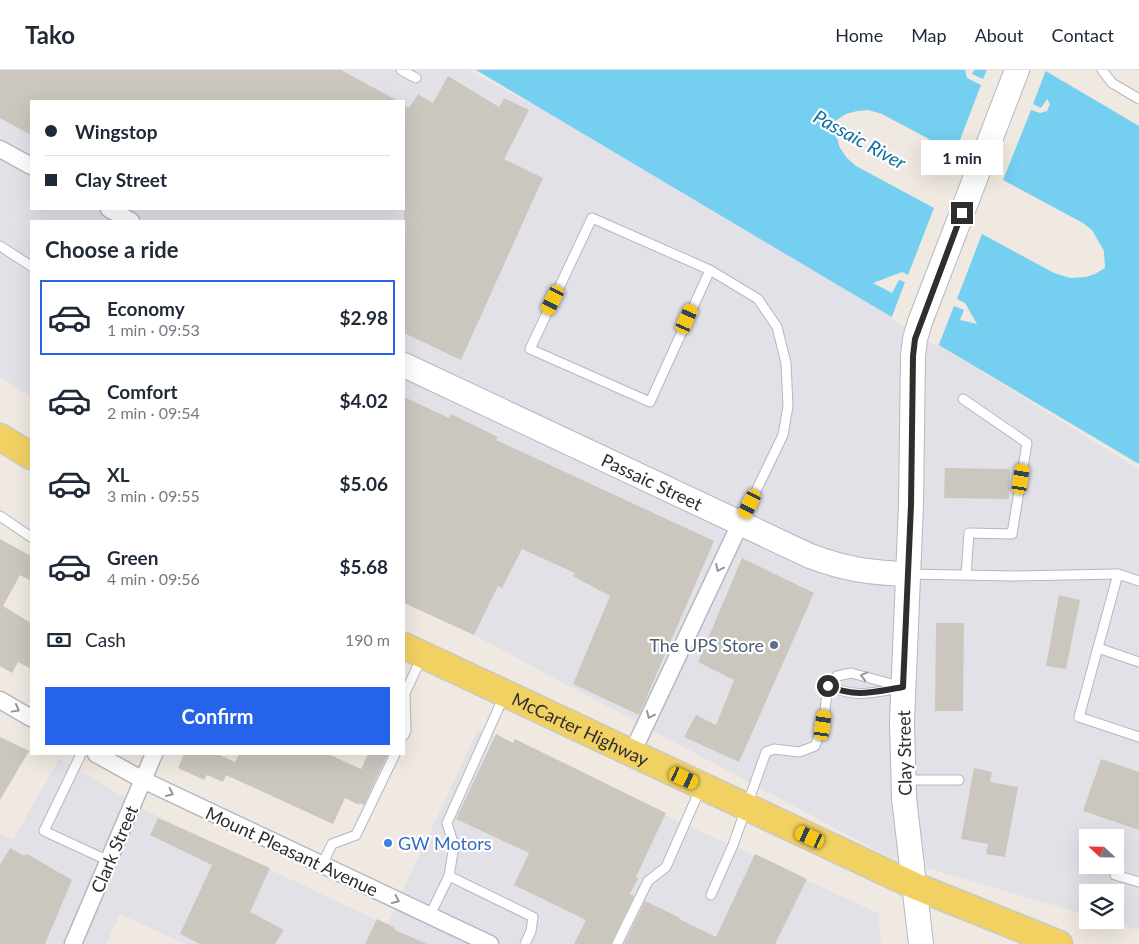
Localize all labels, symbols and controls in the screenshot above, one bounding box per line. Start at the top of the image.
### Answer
text: Tako [25,20,75,49]
text: Home [835,24,883,46]
text: Map [911,24,947,46]
text: About [975,24,1024,46]
text: Contact [1052,24,1114,46]
water label: Passaic River [810,104,911,174]
text: Wingstop [75,120,158,143]
callout: 1 min [921,140,1003,176]
text: 1 min [942,148,982,167]
text: Clay Street [75,168,167,191]
route end [951,202,973,224]
text: Choose a ride [45,236,179,263]
car [539,283,566,317]
icon: car [47,295,92,340]
text: Economy [107,297,185,320]
car [674,302,699,336]
text: $2.98 [339,306,388,329]
text: 1 min · 09:53 [107,320,200,339]
icon: car [47,378,92,423]
text: Comfort [107,380,178,403]
text: $4.02 [339,389,388,412]
text: 2 min · 09:54 [107,403,200,422]
street label: Passaic Street [598,448,706,515]
icon: car [47,461,92,506]
text: XL [107,463,130,486]
car [1011,463,1030,495]
text: $5.06 [339,472,388,495]
text: 3 min · 09:55 [107,486,200,505]
car [736,487,763,521]
icon: car [47,544,92,589]
text: Green [107,546,158,569]
text: $5.68 [339,555,388,578]
one-way arrow [715,563,725,572]
text: 4 min · 09:56 [107,569,200,588]
icon: cash [45,626,73,654]
text: Cash [85,628,126,651]
text: 190 m [345,630,390,649]
place label: The UPS Store [649,634,764,656]
marker: The UPS Store [768,639,780,651]
one-way arrow [859,671,868,682]
route start [817,675,839,697]
button: Confirm [45,687,390,745]
street label: McCarter Highway [509,687,653,771]
one-way arrow [10,703,19,713]
car [813,709,832,741]
street label: Clay Street [892,709,916,796]
one-way arrow [645,710,656,719]
car [667,765,700,791]
one-way arrow [165,787,174,797]
street label: Clark Street [86,801,142,896]
street label: Mount Pleasant Avenue [202,801,382,901]
car [793,824,826,850]
north arrow [1079,829,1124,874]
map controls [1079,829,1124,929]
place label: GW Motors [398,832,492,854]
marker: GW Motors [382,837,394,849]
button: layers [1079,884,1124,929]
one-way arrow [391,893,400,904]

